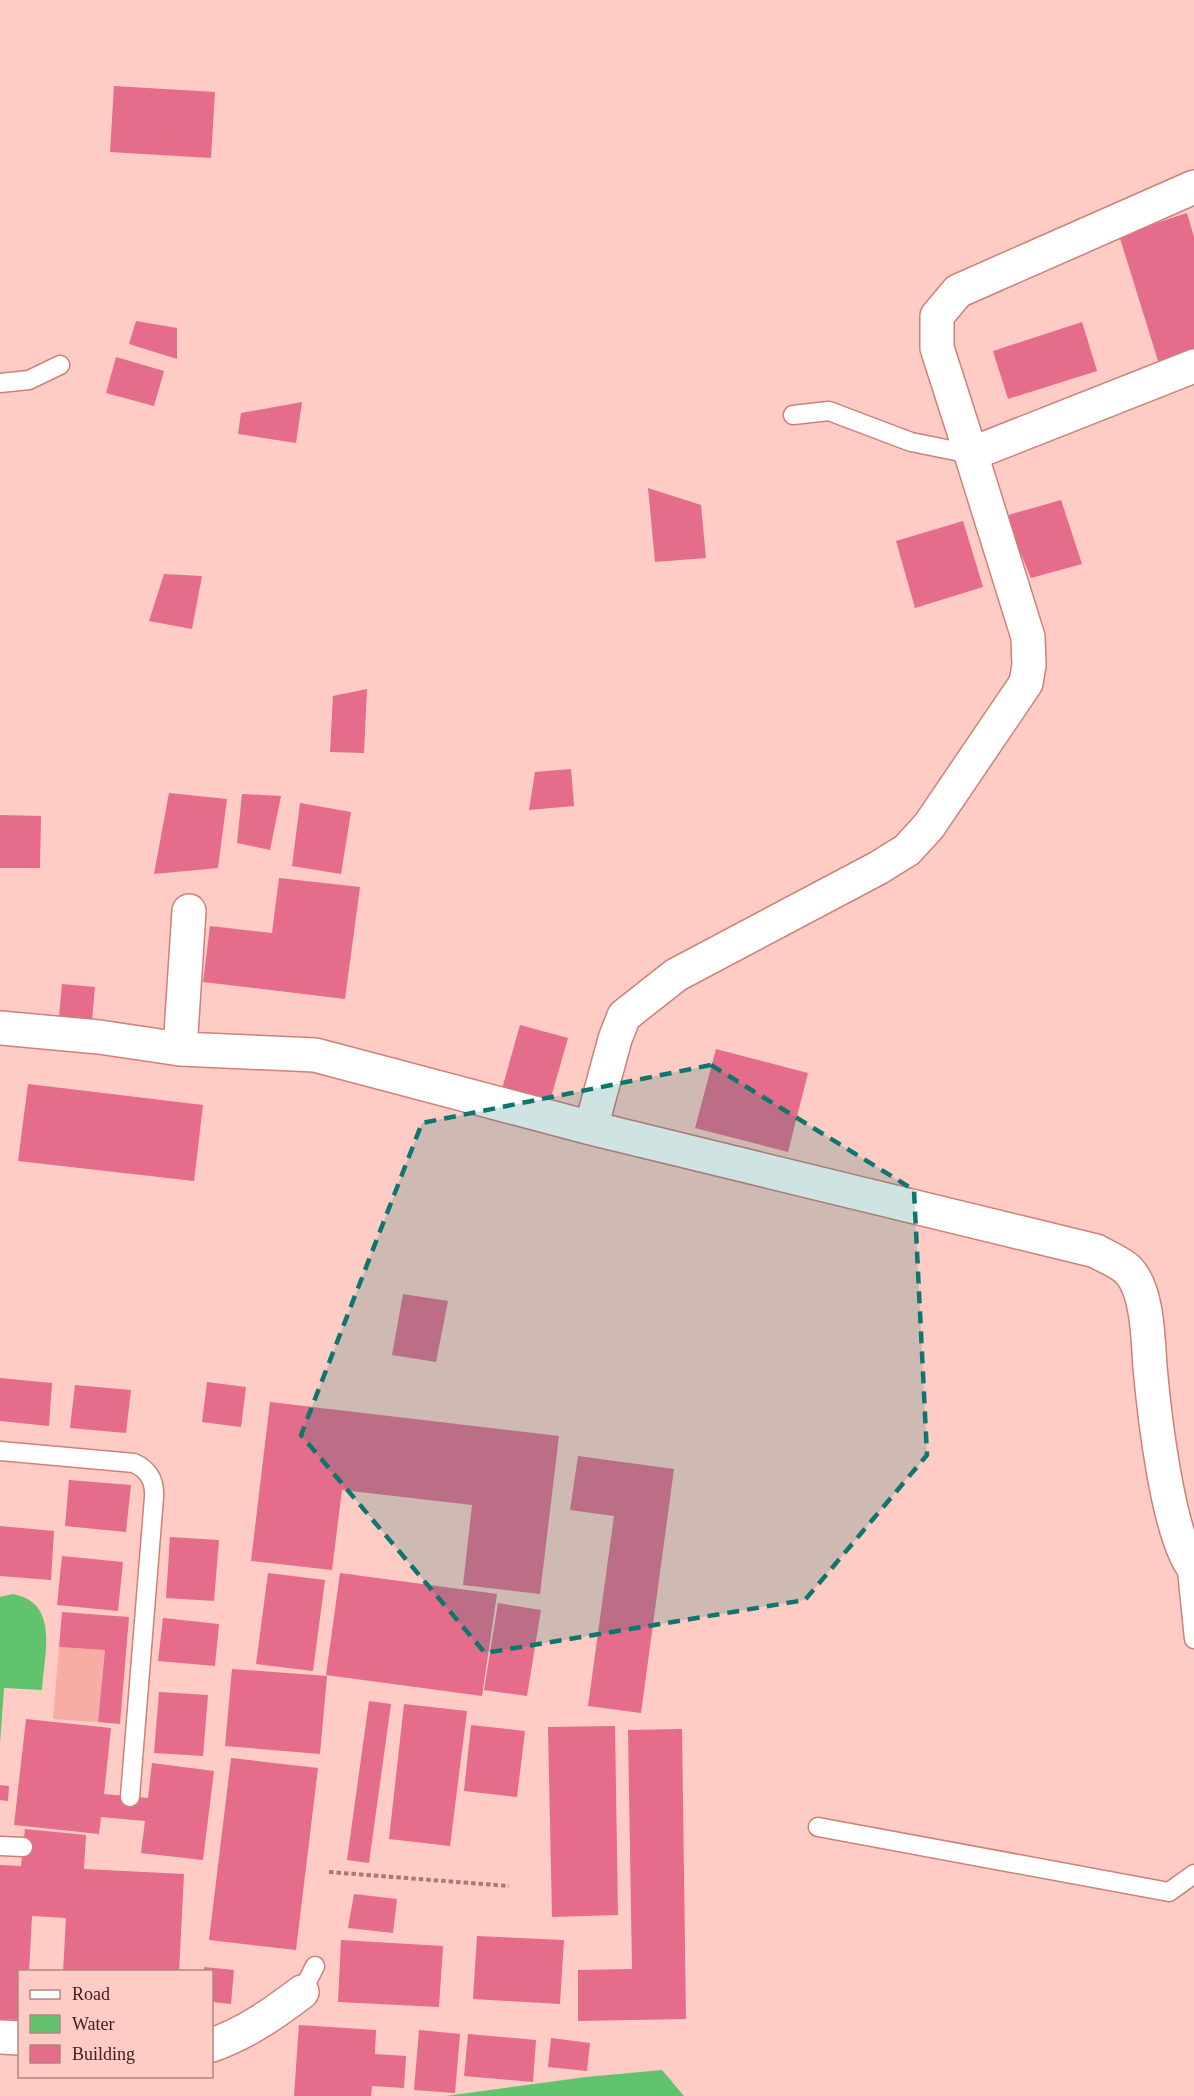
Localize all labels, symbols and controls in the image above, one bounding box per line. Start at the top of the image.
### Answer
legend [18,1970,213,2078]
text: Road [72,1984,110,2004]
text: Water [72,2014,115,2034]
text: Building [72,2044,135,2064]

